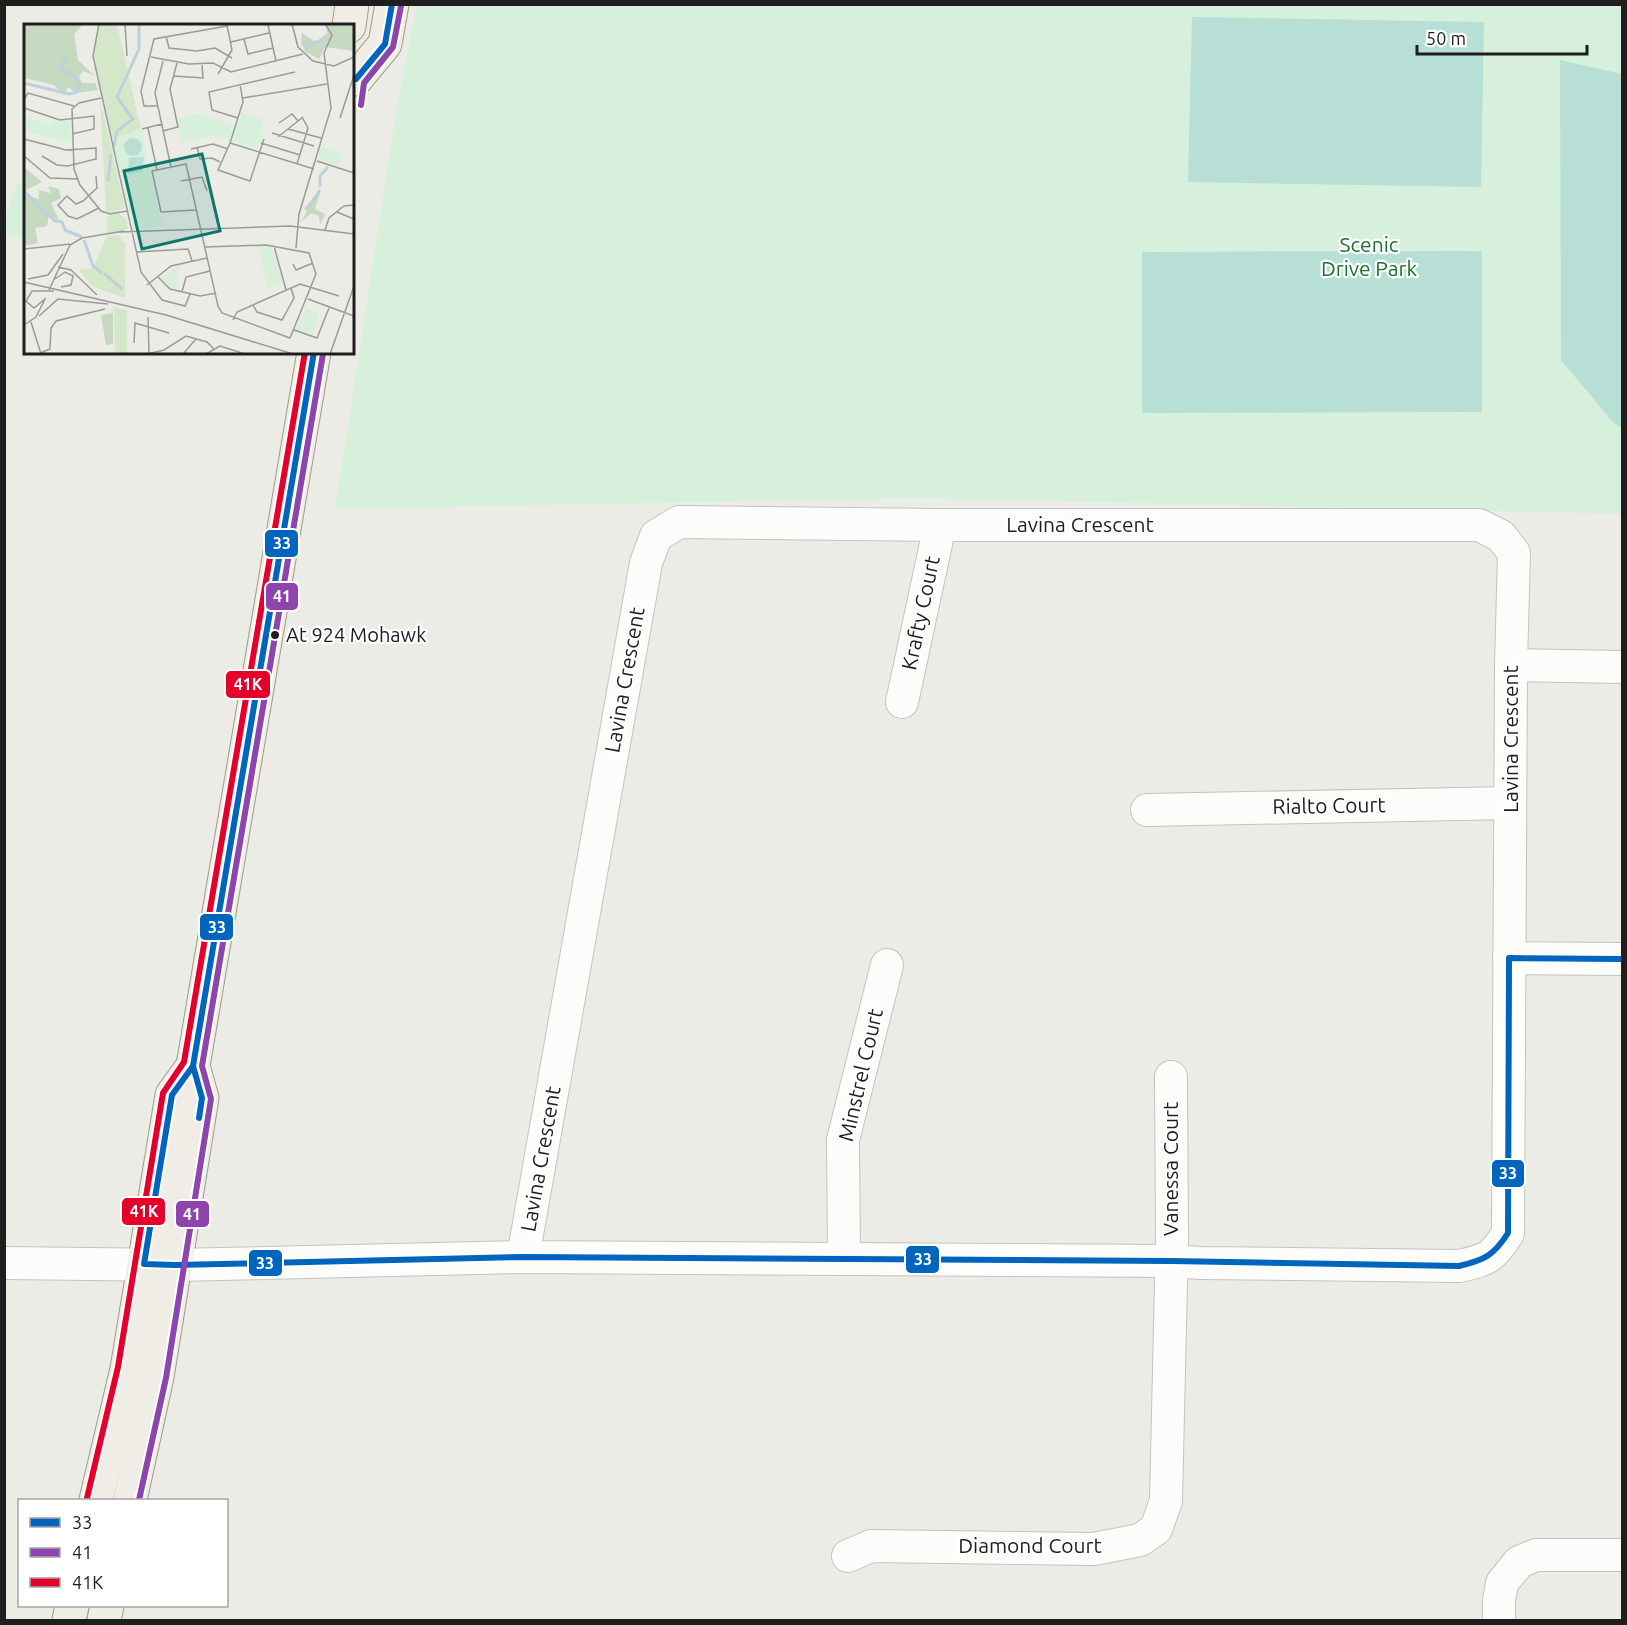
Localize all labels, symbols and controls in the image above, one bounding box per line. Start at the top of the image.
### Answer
scale bar [1417,18,1586,56]
inset map [24,24,354,354]
text: 50 m [1426,28,1466,48]
park label: Scenic Drive Park [1321,232,1417,280]
street label: Lavina Crescent [1006,512,1154,536]
line badge: 33 [264,529,299,558]
text: 33 [273,534,291,552]
street label: Krafty Court [896,554,944,672]
line badge: 41 [265,582,299,611]
text: 41 [273,587,291,605]
street label: Lavina Crescent [599,605,649,755]
place label: At 924 Mohawk [286,623,426,646]
marker: At 924 Mohawk [269,629,281,641]
street label: Lavina Crescent [1498,665,1522,813]
line badge: 41K [225,670,271,699]
text: 41K [234,675,263,693]
street label: Rialto Court [1272,792,1386,818]
line badge: 33 [199,913,234,941]
text: 33 [208,918,226,936]
street label: Minstrel Court [833,1006,887,1144]
street label: Lavina Crescent [515,1084,565,1234]
street label: Vanessa Court [1158,1102,1182,1236]
line badge: 33 [1491,1159,1525,1188]
text: 33 [1499,1164,1517,1182]
line badge: 41K [121,1197,166,1226]
line badge: 41 [175,1200,210,1228]
text: 41K [130,1202,159,1220]
text: 41 [183,1205,201,1223]
line badge: 33 [905,1245,940,1274]
line badge: 33 [248,1249,283,1277]
text: 33 [914,1250,932,1268]
text: 33 [256,1254,274,1272]
legend [18,1499,228,1607]
text: 33 [72,1512,92,1532]
street label: Diamond Court [958,1533,1102,1557]
text: 41 [72,1542,92,1562]
text: 41K [72,1572,103,1592]

